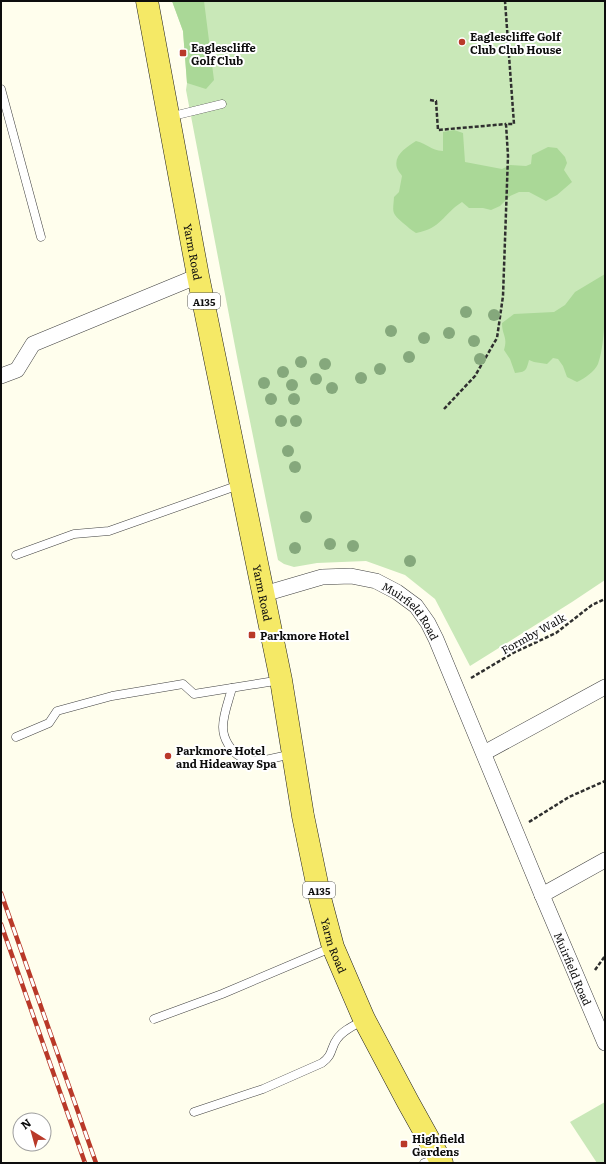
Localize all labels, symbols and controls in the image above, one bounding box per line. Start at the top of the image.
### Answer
place label: Eaglescliffe Golf Club Club House [470,28,562,57]
marker: Eaglescliffe Golf Club Club House [457,37,467,47]
place label: Eaglescliffe Golf Club [191,39,256,68]
marker: Eaglescliffe Golf Club [178,48,188,58]
street label: Yarm Road [180,222,207,282]
road number: A135 [188,293,220,309]
street label: Yarm Road [249,563,277,623]
street label: Muirfield Road [379,578,443,643]
street label: Formby Walk [498,609,568,657]
place label: Parkmore Hotel [260,627,349,643]
marker: Parkmore Hotel [247,630,257,640]
place label: Parkmore Hotel and Hideaway Spa [176,742,277,771]
marker: Parkmore Hotel and Hideaway Spa [163,751,173,761]
road number: A135 [303,882,335,898]
street label: Yarm Road [318,916,351,976]
street label: Muirfield Road [551,929,596,1008]
north arrow [12,1112,52,1152]
text: N [17,1114,34,1132]
place label: Highfield Gardens [412,1130,465,1159]
marker: Highfield Gardens [399,1139,409,1149]

